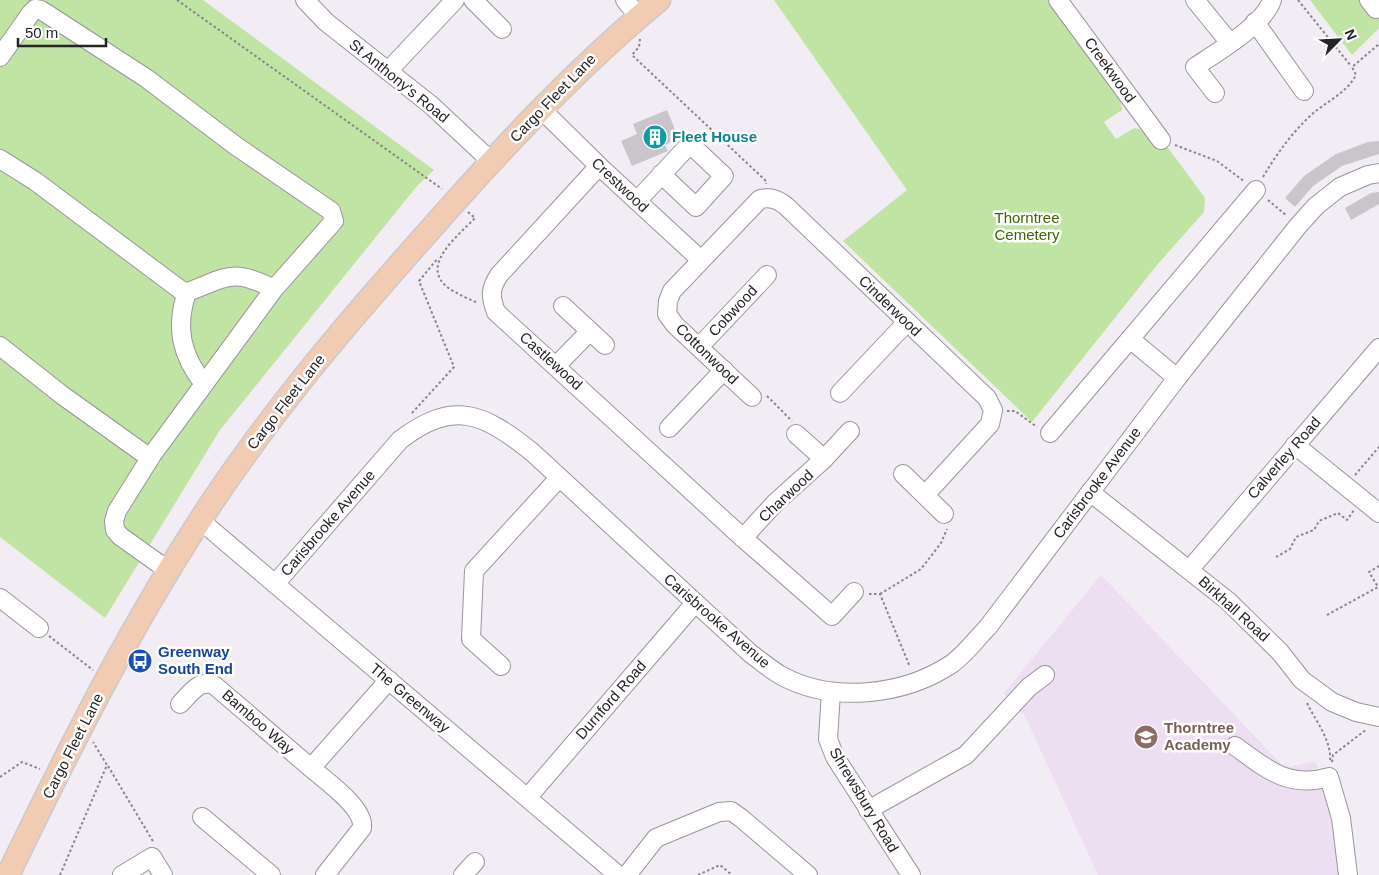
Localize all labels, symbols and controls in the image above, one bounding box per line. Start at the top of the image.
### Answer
scale bar [18,15,105,47]
north arrow [1314,15,1364,65]
text: 50 m [25,24,58,41]
text: N [1342,27,1360,43]
street label: Creekwood [1081,34,1140,105]
street label: St Anthony's Road [346,35,452,126]
street label: Cargo Fleet Lane [506,50,599,145]
building icon: Fleet House [642,124,668,150]
place label: Fleet House [672,128,757,145]
street label: Crestwood [588,154,652,215]
park label: Thorntree Cemetery [994,209,1060,243]
street label: Cinderwood [856,272,925,340]
street label: Cobwood [705,282,760,340]
street label: Cottonwood [673,320,742,388]
street label: Castlewood [517,328,586,393]
street label: Cargo Fleet Lane [243,351,328,453]
street label: Calverley Road [1244,413,1324,502]
street label: Carisbrooke Avenue [1049,424,1144,542]
street label: Carisbrooke Avenue [277,466,378,579]
street label: Charwood [755,466,816,525]
street label: Carisbrooke Avenue [661,570,774,671]
street label: Birkhall Road [1195,572,1273,645]
place label: Greenway South End [158,643,233,677]
bus stop icon: Greenway South End [127,648,153,674]
street label: Durnford Road [572,657,649,742]
street label: The Greenway [367,659,454,736]
street label: Bamboo Way [219,686,298,758]
street label: Cargo Fleet Lane [39,690,106,801]
place label: Thorntree Academy [1164,719,1234,753]
school or university icon: Thorntree Academy [1133,724,1159,750]
street label: Shrewsbury Road [826,744,902,855]

